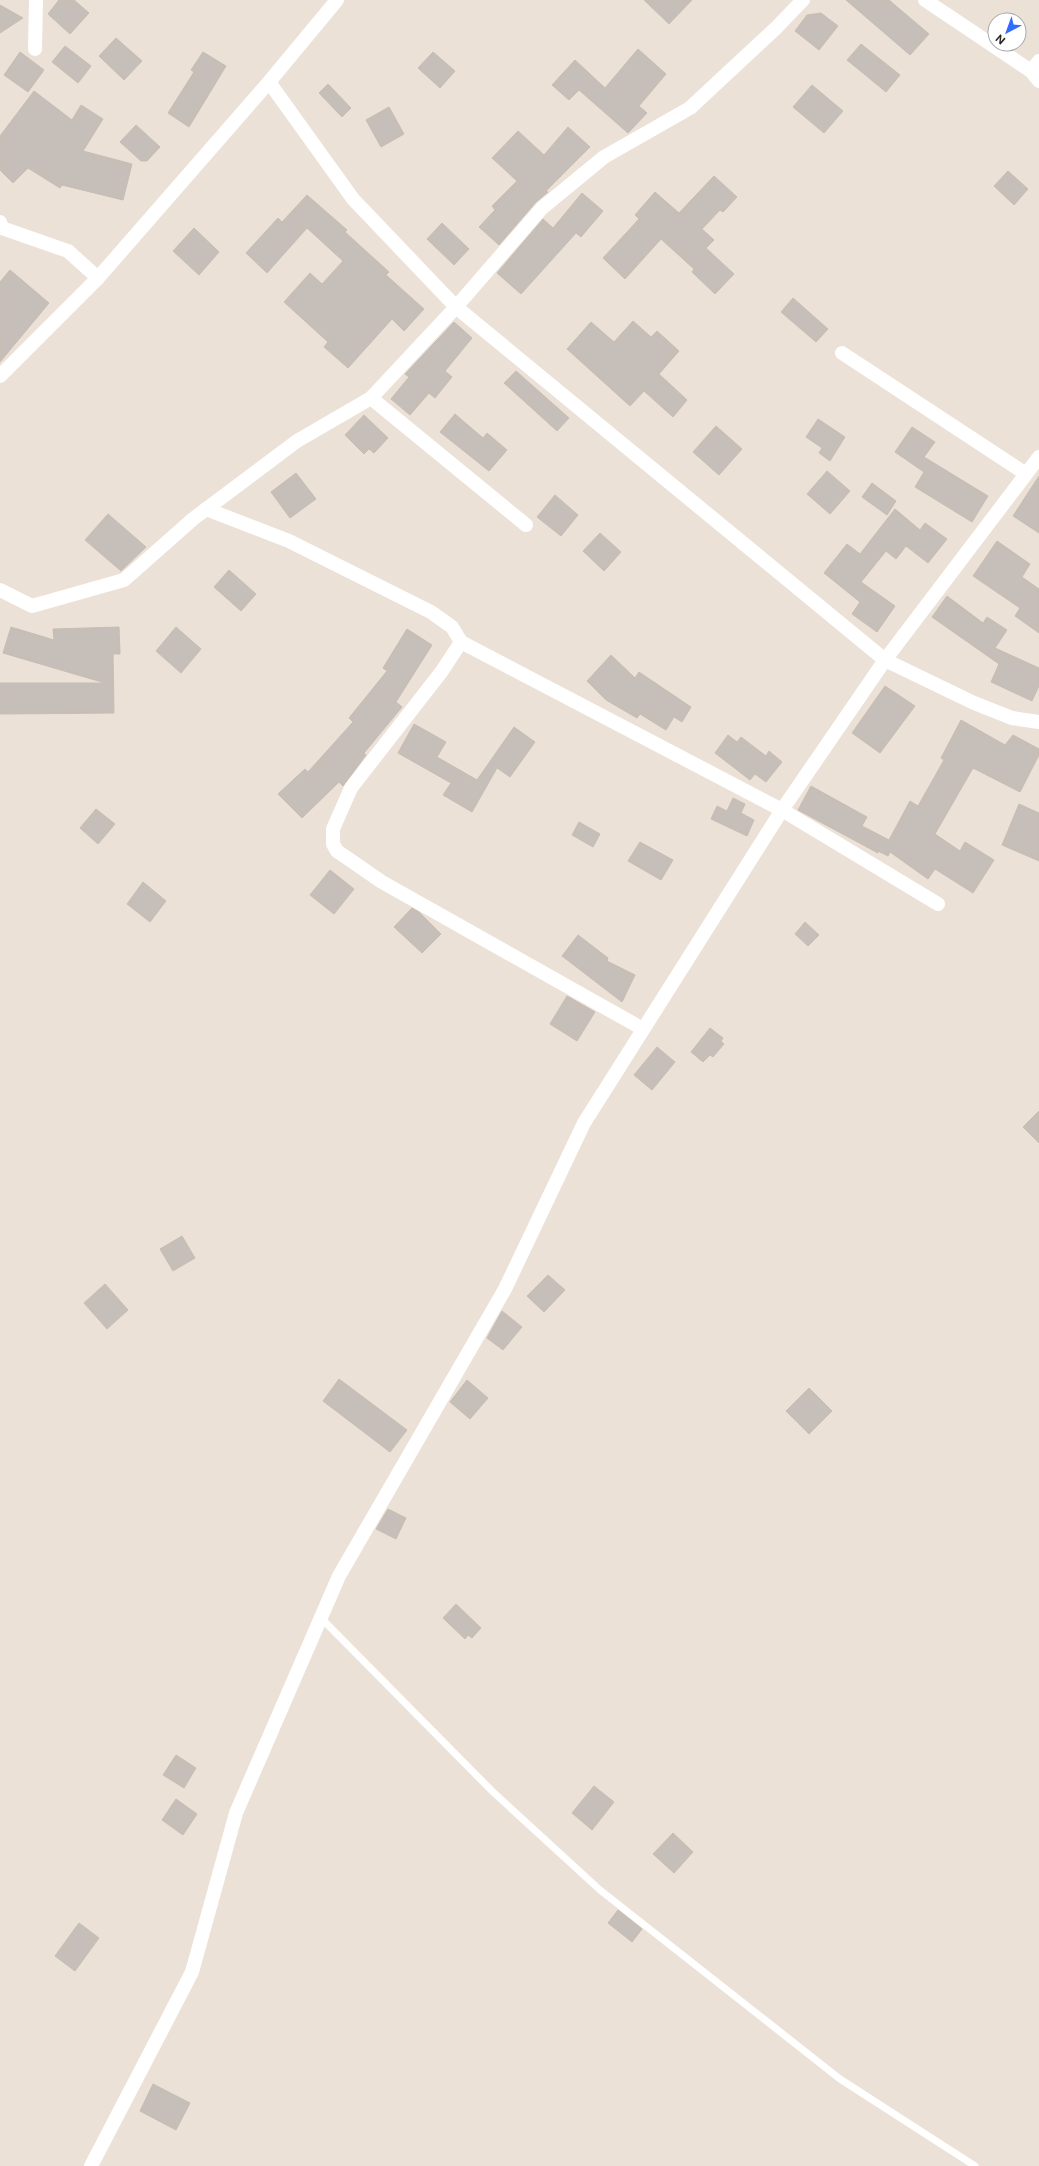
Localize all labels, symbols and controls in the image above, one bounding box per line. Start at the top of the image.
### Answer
north arrow [987,12,1027,52]
text: N [993,32,1008,47]

